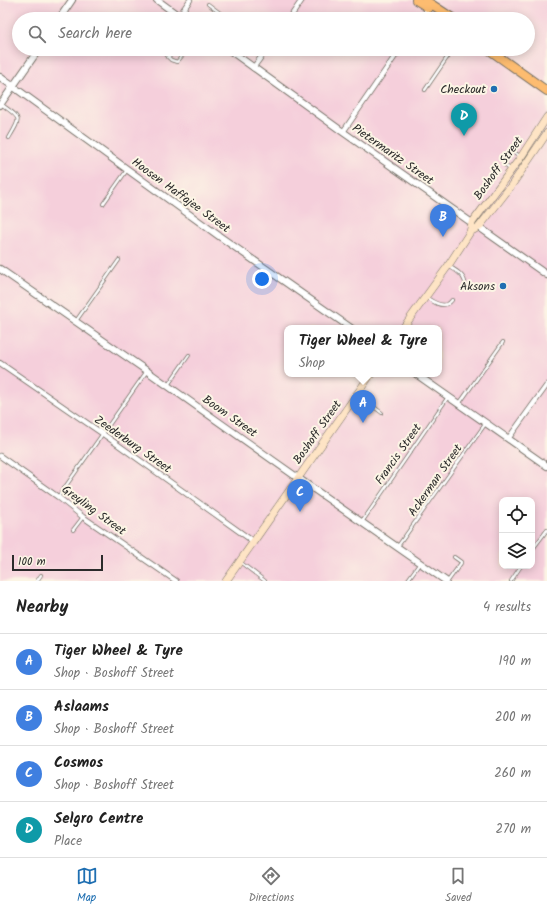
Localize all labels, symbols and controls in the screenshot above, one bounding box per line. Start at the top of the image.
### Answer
search box [12,12,535,56]
text: Search here [58,22,132,46]
icon: search [26,23,48,45]
place label: Checkout [440,80,486,99]
marker: Checkout [489,84,499,94]
pin: D [451,103,477,136]
street label: Pietermaritz Street [348,119,438,190]
street label: Boshoff Street [469,132,528,204]
street label: Hoosen Haffajee Street [127,153,234,238]
pin: B [430,204,456,237]
your location [252,269,272,289]
place label: Aksons [460,277,495,296]
marker: Aksons [498,281,508,291]
popup [284,325,442,377]
text: Tiger Wheel & Tyre [299,329,427,353]
text: Shop [299,353,325,374]
street label: Boom Street [198,390,261,443]
pin: A [350,390,376,423]
street label: Boshoff Street [288,396,347,468]
street label: Zeederburg Street [90,411,176,478]
street label: Francis Street [370,420,427,489]
street label: Ackerman Street [403,440,468,520]
pin: C [287,479,313,512]
street label: Greyling Street [58,481,130,540]
map controls [499,497,535,569]
button: locate [499,497,535,533]
button: layers [499,533,535,569]
scale bar [12,553,103,572]
text: 100 m [18,553,46,571]
text: Nearby [16,594,68,621]
text: 4 results [483,597,531,618]
text: Tiger Wheel & Tyre [54,639,183,663]
text: A [25,651,33,672]
text: 190 m [499,651,531,672]
text: Shop · Boshoff Street [54,663,174,684]
text: Aslaams [54,695,109,719]
text: B [25,707,33,728]
text: 200 m [495,707,531,728]
text: Shop · Boshoff Street [54,719,174,740]
text: Cosmos [54,751,103,775]
text: C [25,763,33,784]
text: 260 m [494,763,531,784]
text: Shop · Boshoff Street [54,775,174,796]
text: Selgro Centre [54,807,143,831]
text: D [25,819,33,840]
text: 270 m [495,819,531,840]
text: Place [54,831,82,852]
tab: Map [76,865,98,907]
tab: Directions [249,865,294,907]
tab: Saved [445,865,471,907]

